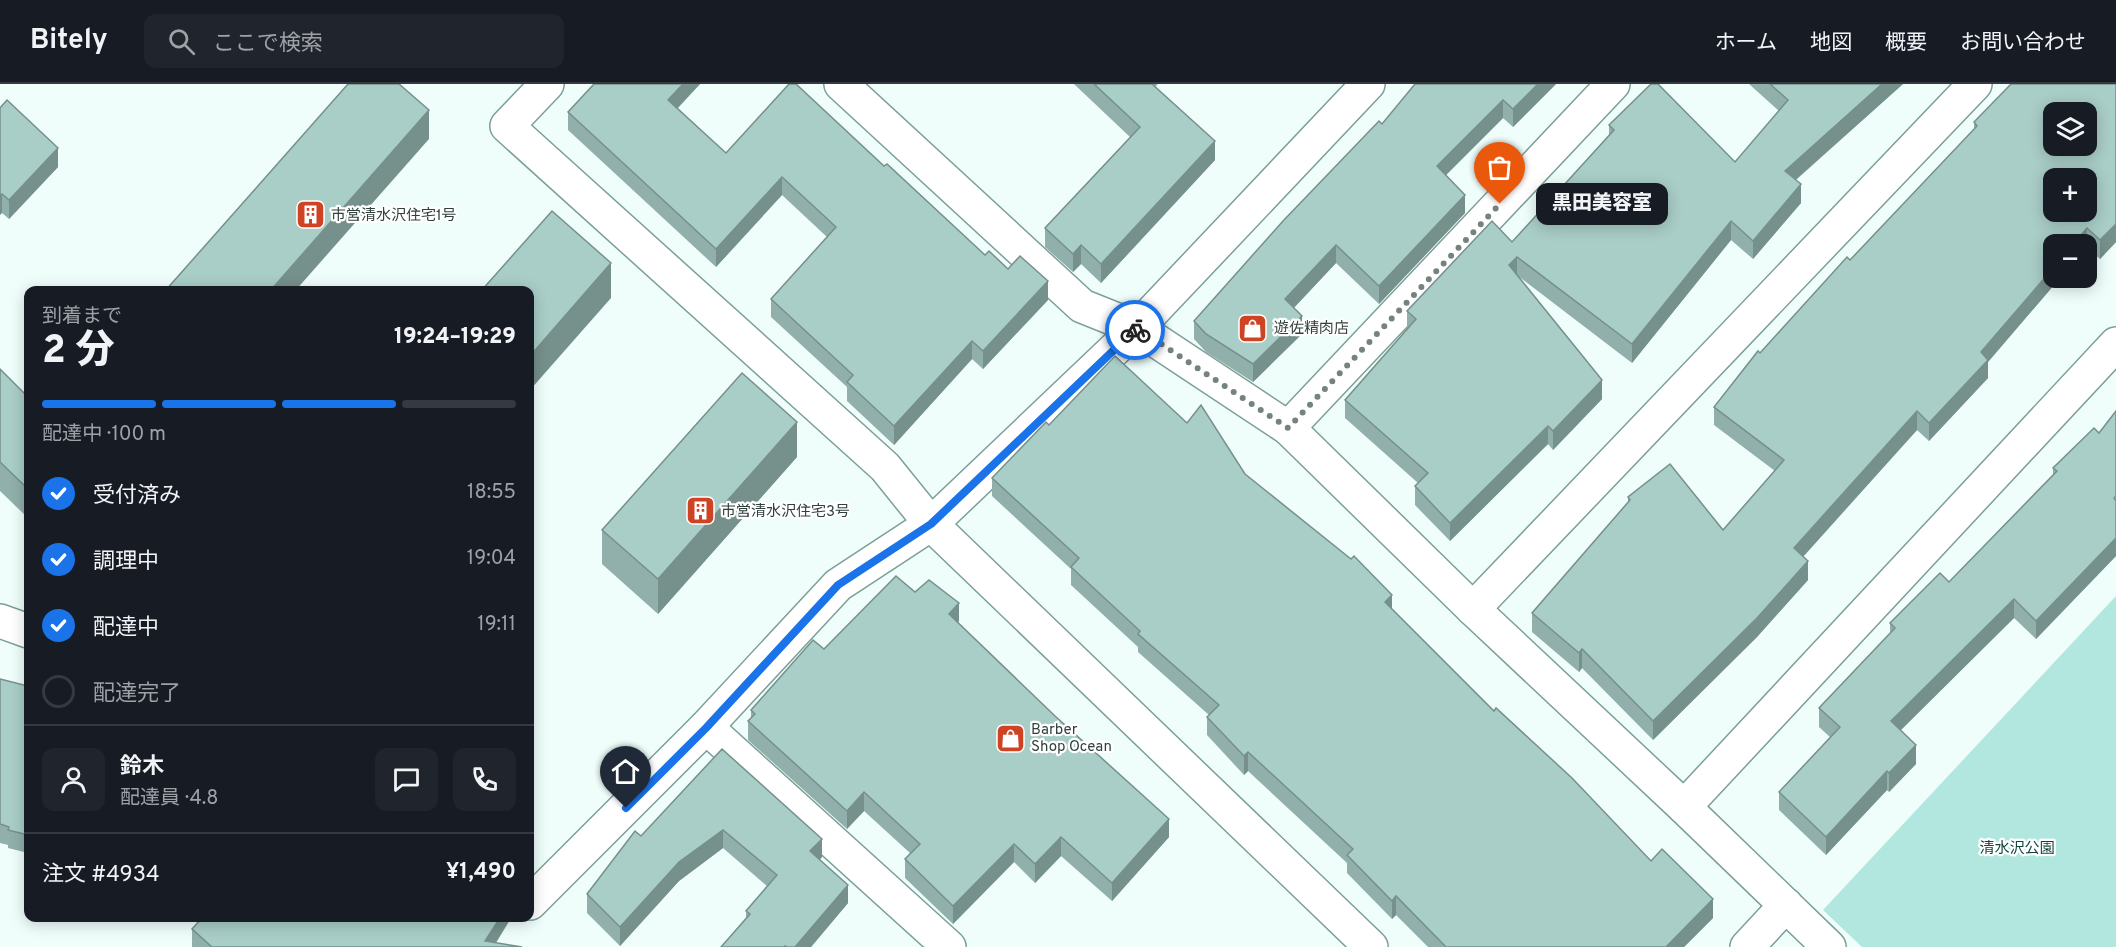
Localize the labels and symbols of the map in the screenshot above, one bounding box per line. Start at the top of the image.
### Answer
pin [1474,142,1525,204]
callout: 黒田美容室 [1536,183,1668,225]
building icon: 市営清水沢住宅1号 [294,199,326,231]
place label: 市営清水沢住宅1号 [331,207,457,226]
courier [1105,300,1165,360]
shop icon: 遊佐精肉店 [1237,312,1269,344]
place label: 遊佐精肉店 [1274,319,1349,339]
building icon: 市営清水沢住宅3号 [684,495,716,527]
place label: 市営清水沢住宅3号 [721,503,850,522]
place label: Barber Shop Ocean [1031,721,1112,757]
shop icon: Barber Shop Ocean [994,722,1026,754]
pin [600,746,651,808]
park label: 清水沢公園 [1979,840,2055,859]

